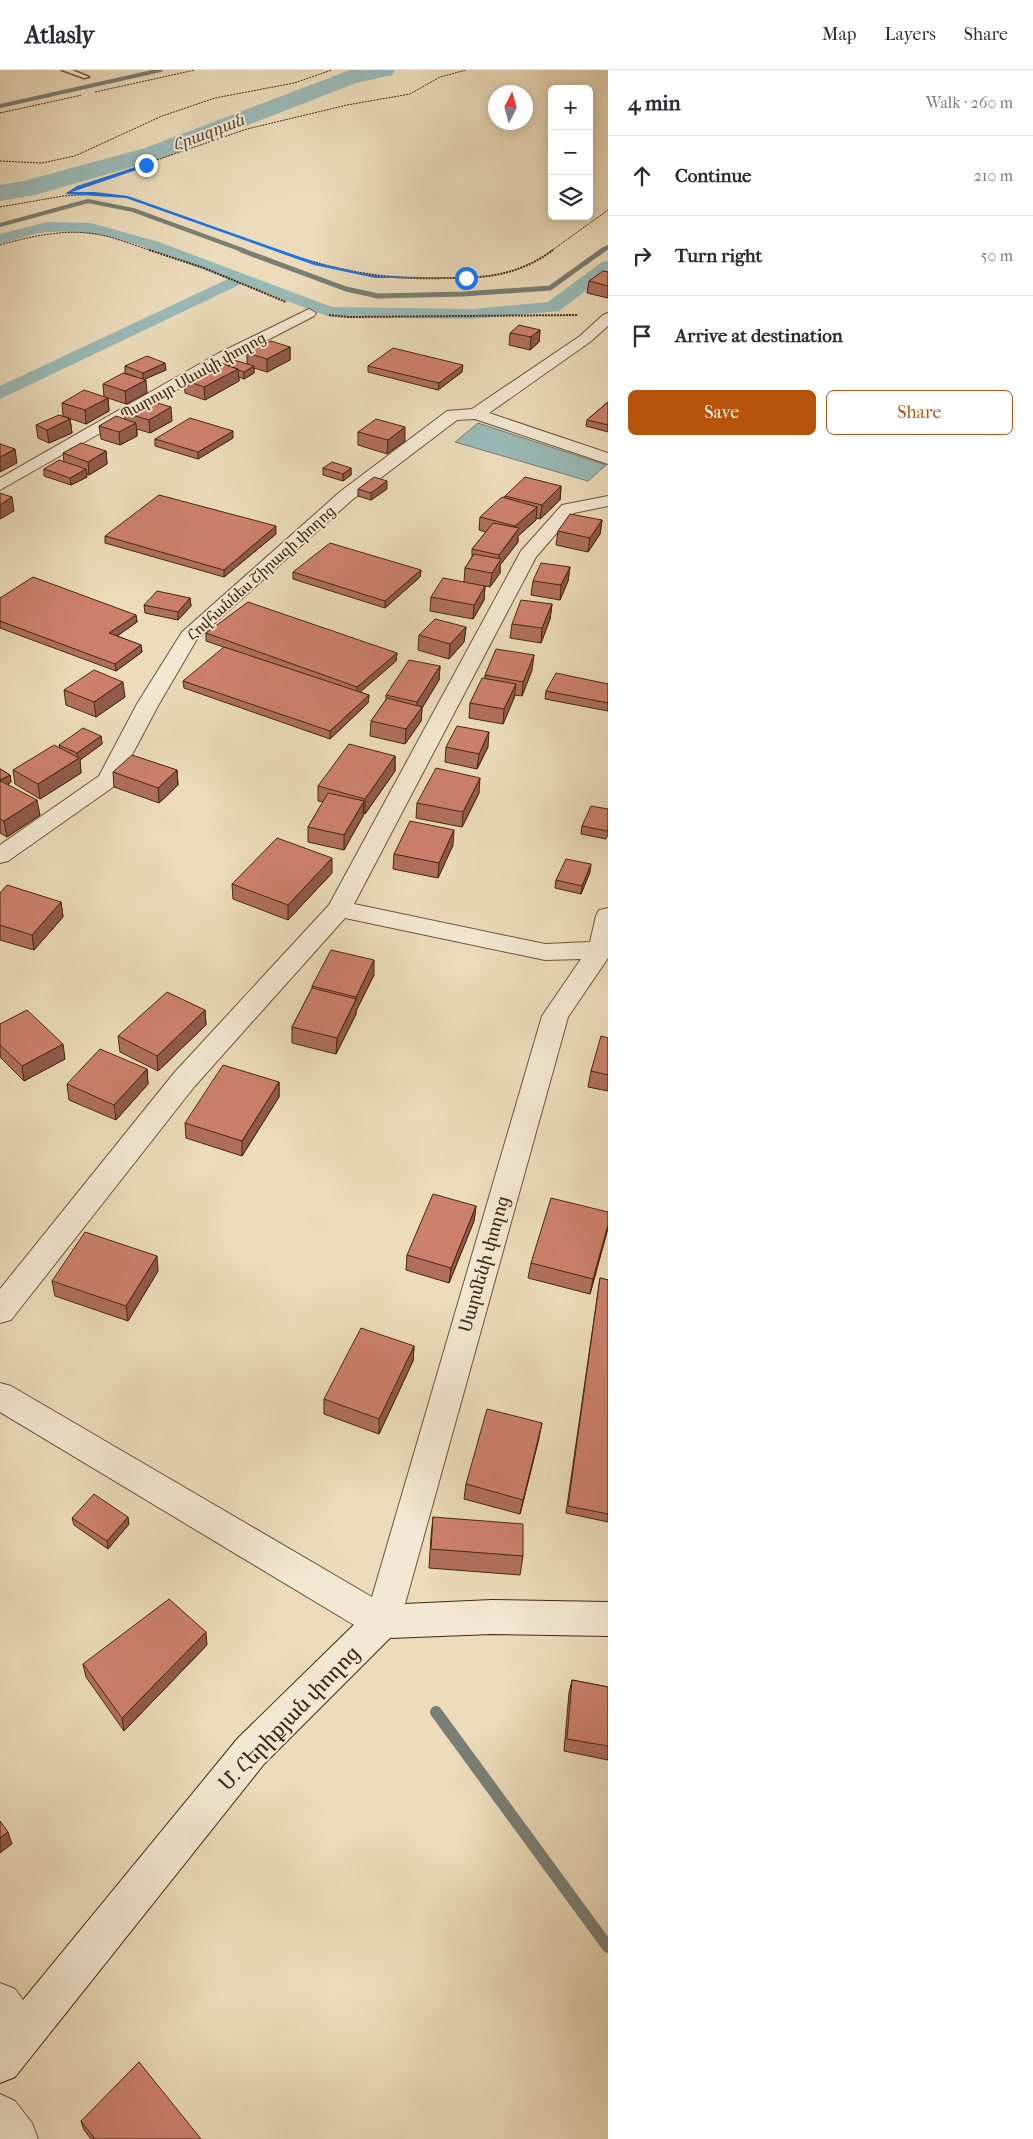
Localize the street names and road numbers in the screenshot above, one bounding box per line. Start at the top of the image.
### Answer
street label: Պարույր Սևակի փողոց [117,329,269,423]
street label: Հովհաննես Շիրազի փողոց [183,502,339,644]
street label: Սարմենի փողոց [455,1194,514,1335]
street label: Մ. Հերիքյան փողոց [214,1641,365,1796]

